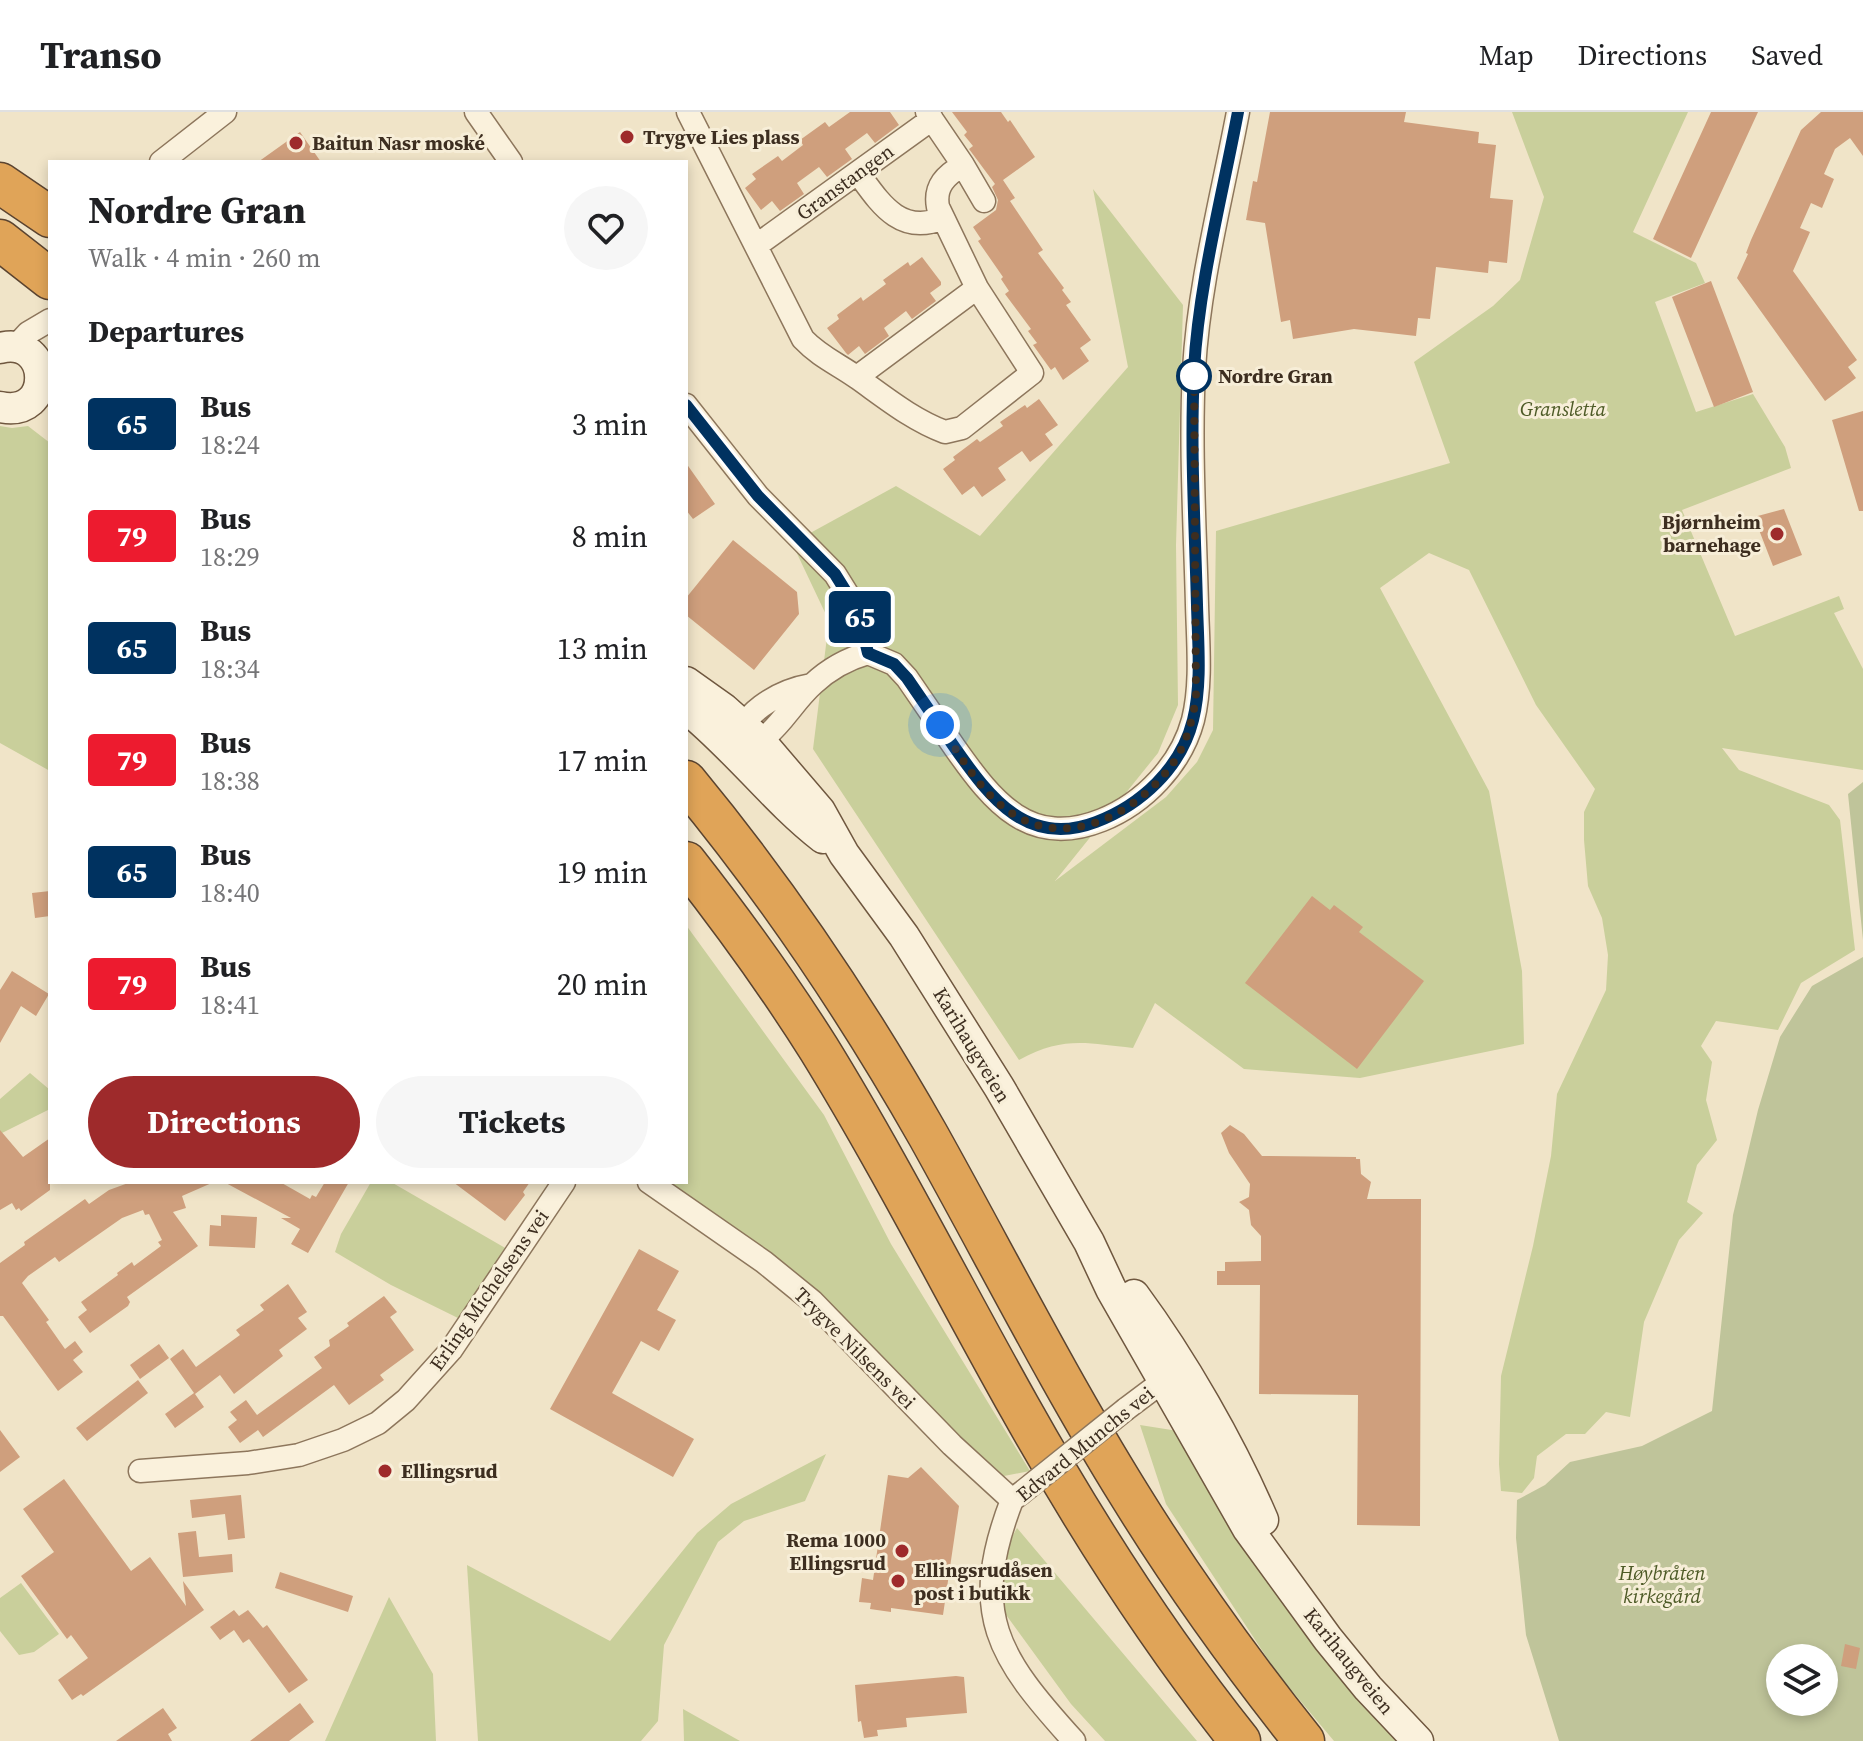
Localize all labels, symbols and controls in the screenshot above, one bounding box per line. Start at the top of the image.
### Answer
text: Transo [40,29,162,81]
text: Map [1479,36,1534,74]
text: Directions [1578,36,1707,74]
text: Saved [1751,36,1823,74]
place label: Trygve Lies plass [643,123,799,151]
marker: Trygve Lies plass [618,128,636,146]
place label: Baitun Nasr moské [312,129,485,157]
marker: Baitun Nasr moské [287,134,305,152]
street label: Granstangen [791,137,899,227]
text: Nordre Gran [88,184,306,236]
button: heart [564,186,648,270]
text: Walk · 4 min · 260 m [88,240,321,276]
text: Departures [88,311,244,352]
marker: Nordre Gran [1177,359,1211,393]
place label: Nordre Gran [1218,362,1333,390]
text: Bus [200,386,251,427]
park label: Gransletta [1520,395,1607,423]
text: 3 min [572,404,648,445]
text: 65 [117,405,147,443]
text: 18:24 [200,427,260,463]
text: Bus [200,498,251,539]
place label: Bjørnheim barnehage [1662,508,1761,559]
text: 8 min [572,516,648,557]
text: 79 [117,517,147,555]
marker: Bjørnheim barnehage [1768,525,1786,543]
text: 18:29 [200,539,260,575]
line badge: 65 [824,591,896,643]
text: 65 [845,598,875,636]
text: Bus [200,610,251,651]
text: 13 min [557,628,648,669]
text: 65 [117,629,147,667]
text: 18:34 [200,651,260,687]
your location [920,705,960,745]
text: Bus [200,722,251,763]
text: 17 min [557,740,648,781]
text: 79 [117,741,147,779]
text: 18:38 [200,763,260,799]
text: Bus [200,834,251,875]
text: 19 min [557,852,648,893]
text: 65 [117,853,147,891]
text: 18:40 [200,875,260,911]
text: Bus [200,946,251,987]
text: 20 min [557,964,648,1005]
text: 79 [117,965,147,1003]
street label: Karihaugveien [927,982,1017,1108]
text: 18:41 [200,987,260,1023]
button: Directions [88,1076,360,1168]
button: Tickets [376,1076,648,1168]
street label: Erling Michelsens vei [423,1204,555,1376]
street label: Trygve Nilsens vei [788,1281,922,1415]
street label: Edvard Munchs vei [1010,1380,1160,1508]
place label: Ellingsrud [401,1457,498,1485]
marker: Ellingsrud [376,1462,394,1480]
place label: Rema 1000 Ellingsrud [786,1526,886,1577]
marker: Rema 1000 Ellingsrud [893,1542,911,1560]
place label: Ellingsrudåsen post i butikk [914,1556,1053,1607]
park label: Høybråten kirkegård [1618,1559,1706,1610]
marker: Ellingsrudåsen post i butikk [889,1572,907,1590]
street label: Karihaugveien [1297,1602,1401,1720]
map controls [1766,1644,1838,1716]
button: layers [1766,1644,1838,1716]

